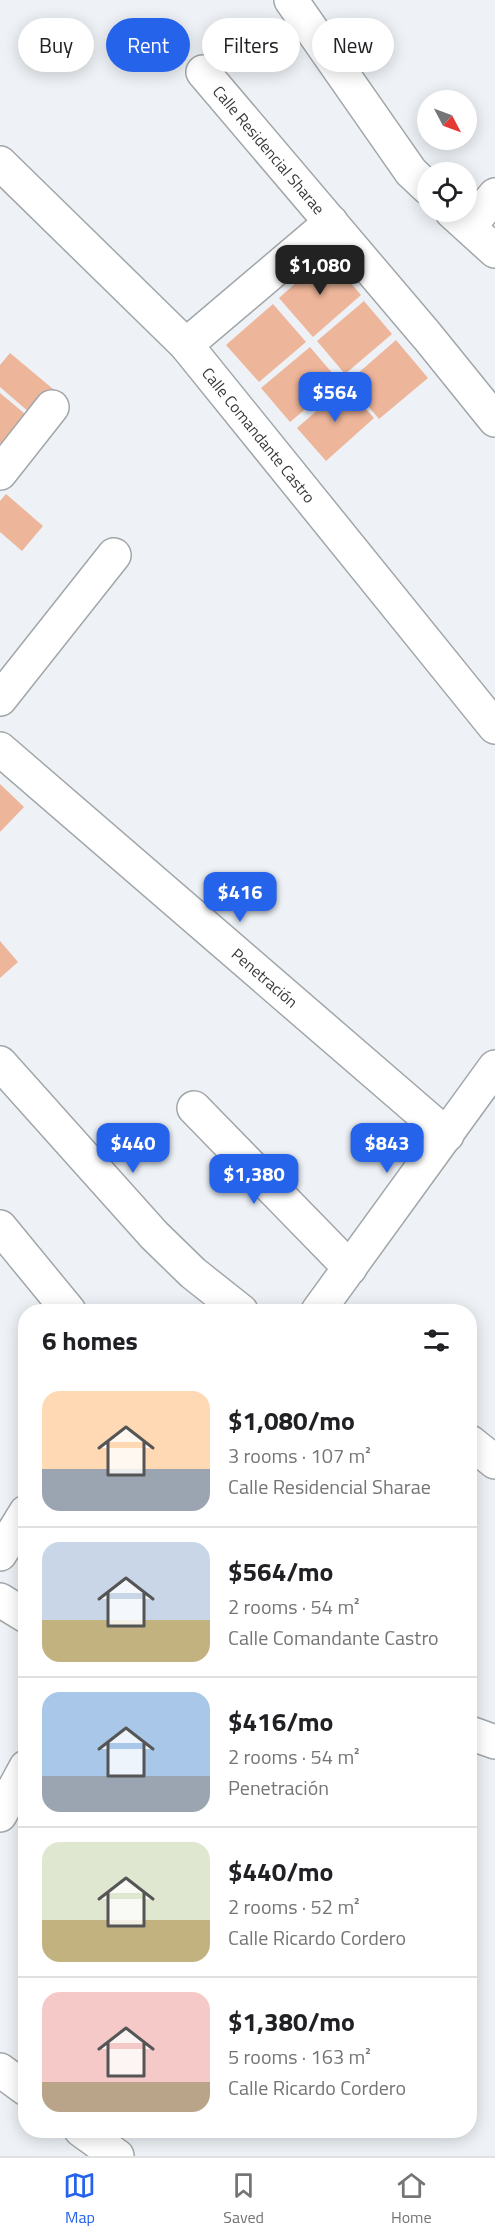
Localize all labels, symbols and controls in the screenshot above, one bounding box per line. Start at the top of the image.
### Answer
chip: Buy [18,18,94,72]
chip: Rent [106,18,190,72]
chip: Filters [202,18,300,72]
chip: New [312,18,394,72]
street label: Calle Residencial Sharae [207,80,331,219]
north arrow [417,90,477,150]
map controls [417,90,477,222]
button: locate [417,162,477,222]
pin: $1,080 [271,245,369,296]
text: $1,080 [289,249,351,280]
street label: Calle Comandante Castro [196,362,321,508]
pin: $564 [299,372,371,423]
text: $564 [313,376,357,407]
pin: $416 [204,872,276,923]
text: $416 [218,876,262,907]
street label: Penetración [226,942,303,1013]
pin: $440 [97,1123,169,1174]
pin: $843 [351,1123,423,1174]
text: $440 [111,1127,155,1158]
text: $843 [365,1127,409,1158]
pin: $1,380 [205,1154,303,1205]
text: $1,380 [223,1158,285,1189]
text: 6 homes [42,1321,138,1360]
icon: filters [420,1324,453,1357]
text: $1,080/mo [228,1401,355,1440]
icon: home [90,1415,162,1487]
text: 3 rooms · 107 m² [228,1440,371,1471]
text: Calle Residencial Sharae [228,1471,431,1502]
text: $564/mo [228,1552,333,1591]
icon: home [90,1566,162,1638]
text: 2 rooms · 54 m² [228,1591,360,1622]
text: Calle Comandante Castro [228,1622,439,1653]
text: $416/mo [228,1702,333,1741]
icon: home [90,1716,162,1788]
text: 2 rooms · 54 m² [228,1741,360,1772]
text: Penetración [228,1772,329,1803]
text: $440/mo [228,1852,333,1891]
icon: home [90,1866,162,1938]
text: 2 rooms · 52 m² [228,1891,360,1922]
text: Calle Ricardo Cordero [228,1922,406,1953]
text: $1,380/mo [228,2002,355,2041]
icon: home [90,2016,162,2088]
text: 5 rooms · 163 m² [228,2041,371,2072]
text: Calle Ricardo Cordero [228,2072,406,2103]
tab: Map [63,2169,96,2229]
tab: Saved [223,2169,264,2229]
tab: Home [391,2169,432,2229]

